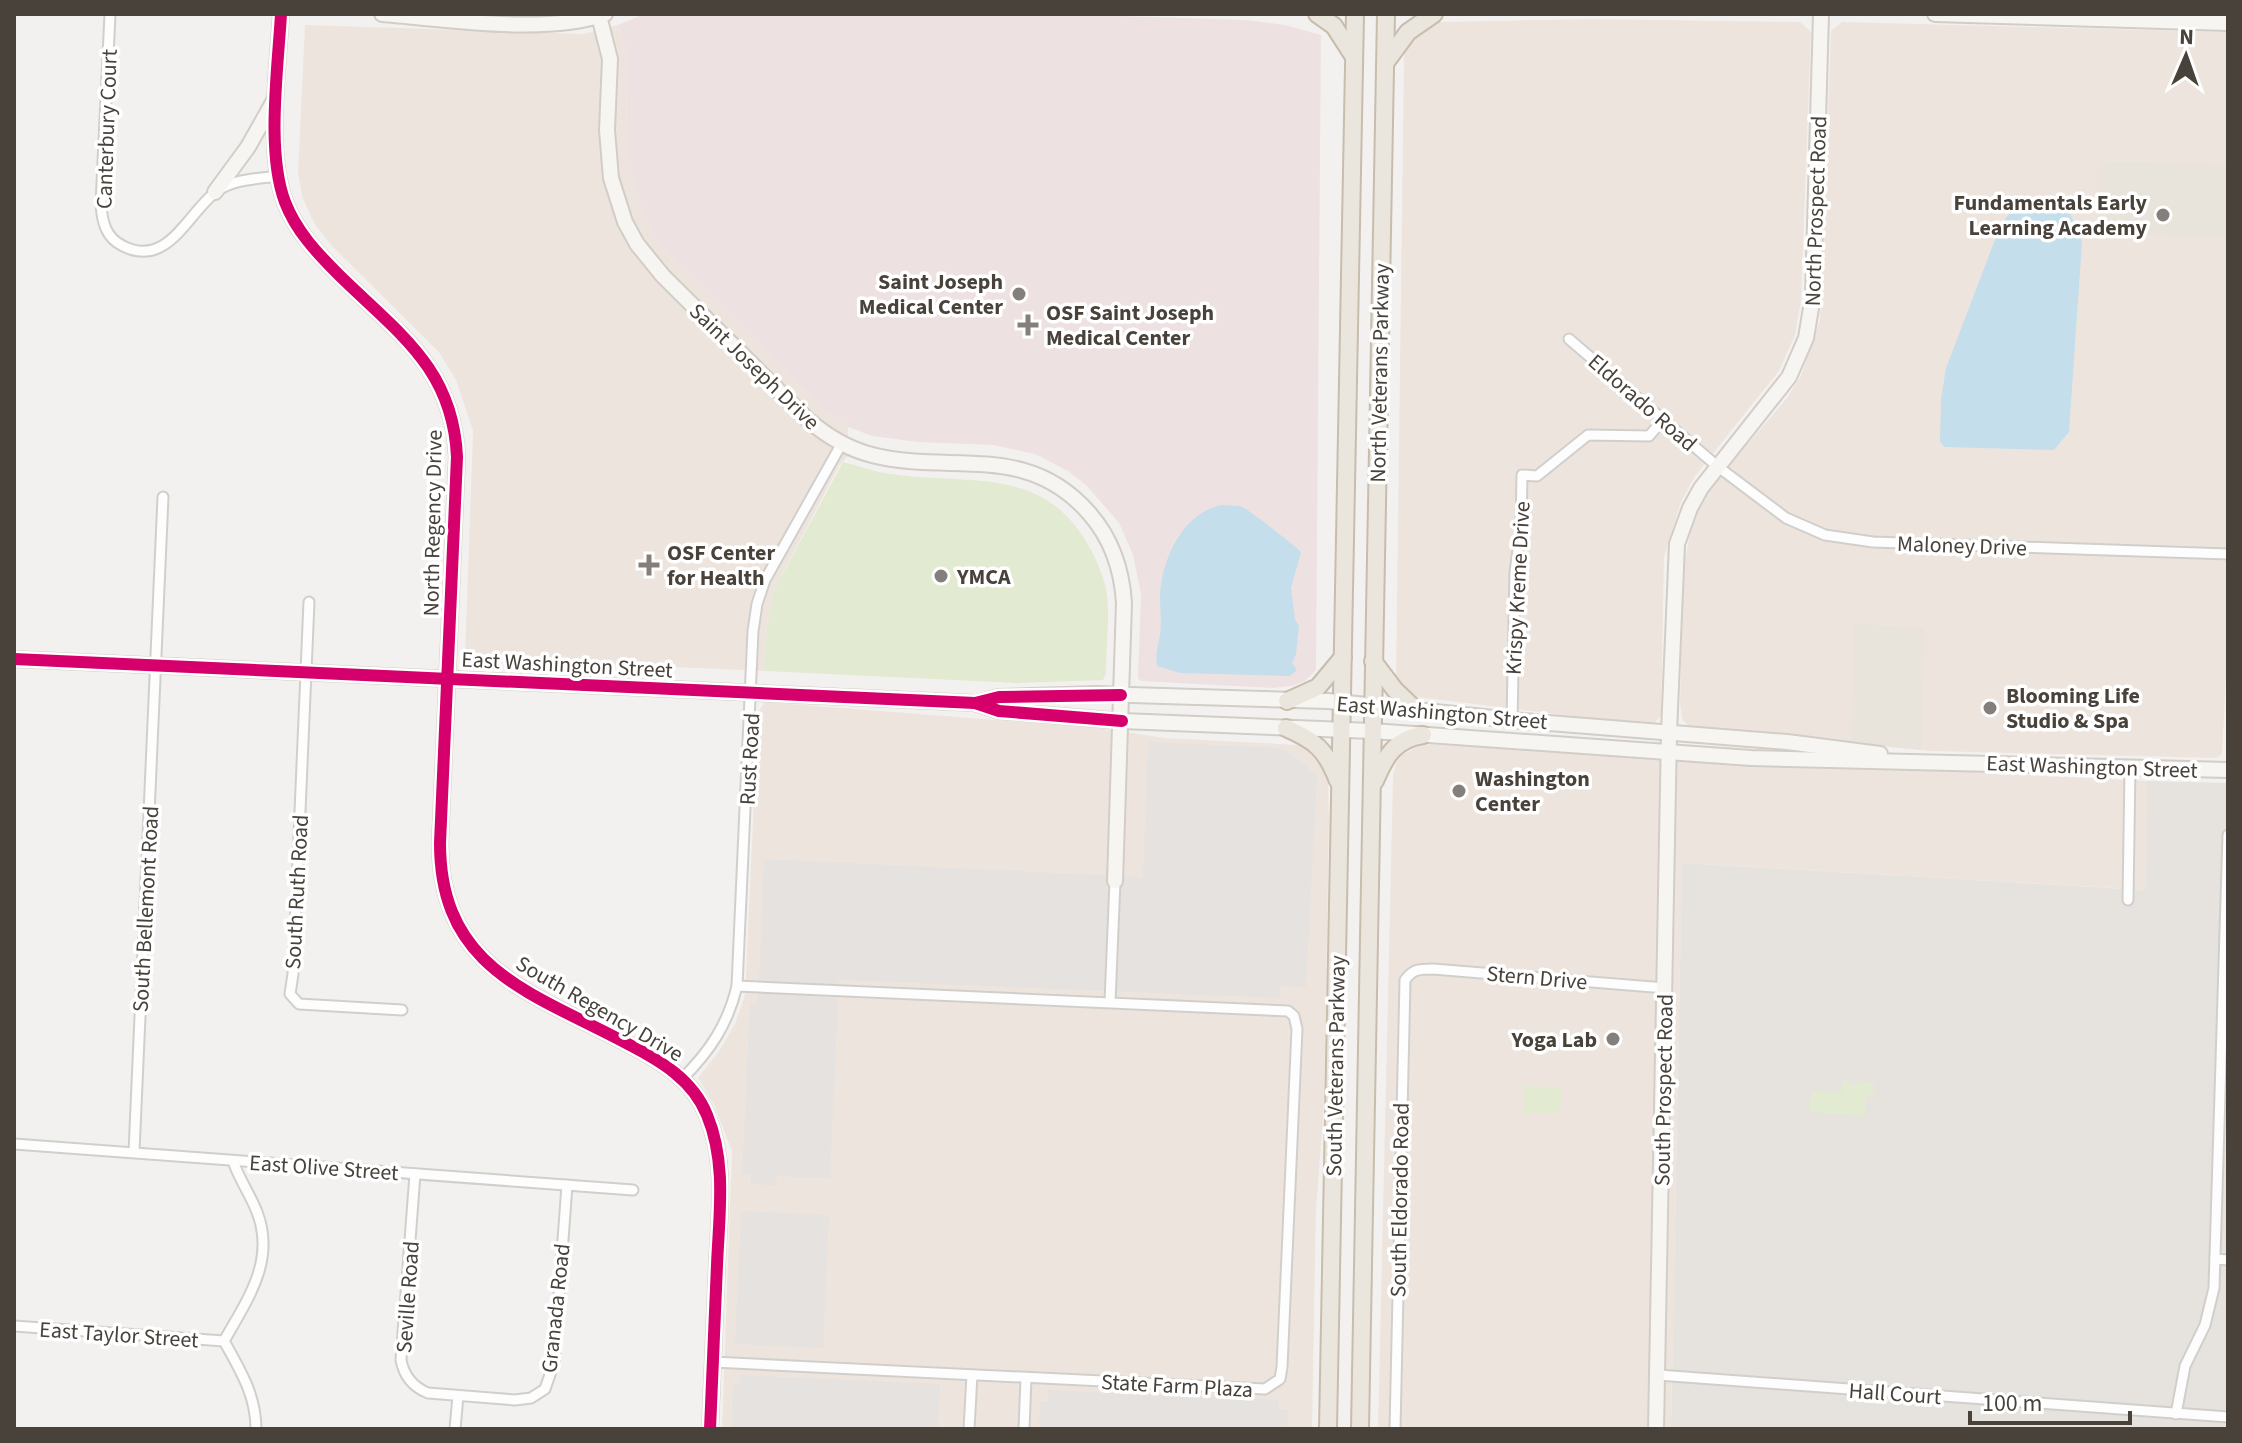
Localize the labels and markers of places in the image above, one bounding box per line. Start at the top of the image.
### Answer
place label: Fundamentals Early Learning Academy [1954,187,2148,244]
marker: Fundamentals Early Learning Academy [2154,206,2172,224]
place label: Saint Joseph Medical Center [859,266,1003,323]
marker: Saint Joseph Medical Center [1010,285,1028,303]
place label: OSF Saint Joseph Medical Center [1046,297,1214,354]
marker: OSF Saint Joseph Medical Center [1017,314,1039,336]
place label: OSF Center for Health [667,537,775,594]
marker: OSF Center for Health [638,554,660,576]
place label: YMCA [956,561,1011,593]
marker: YMCA [932,567,950,585]
place label: Blooming Life Studio & Spa [2006,680,2140,737]
marker: Blooming Life Studio & Spa [1981,699,1999,717]
place label: Washington Center [1475,763,1590,820]
marker: Washington Center [1450,782,1468,800]
place label: Yoga Lab [1511,1024,1597,1056]
marker: Yoga Lab [1604,1030,1622,1048]

